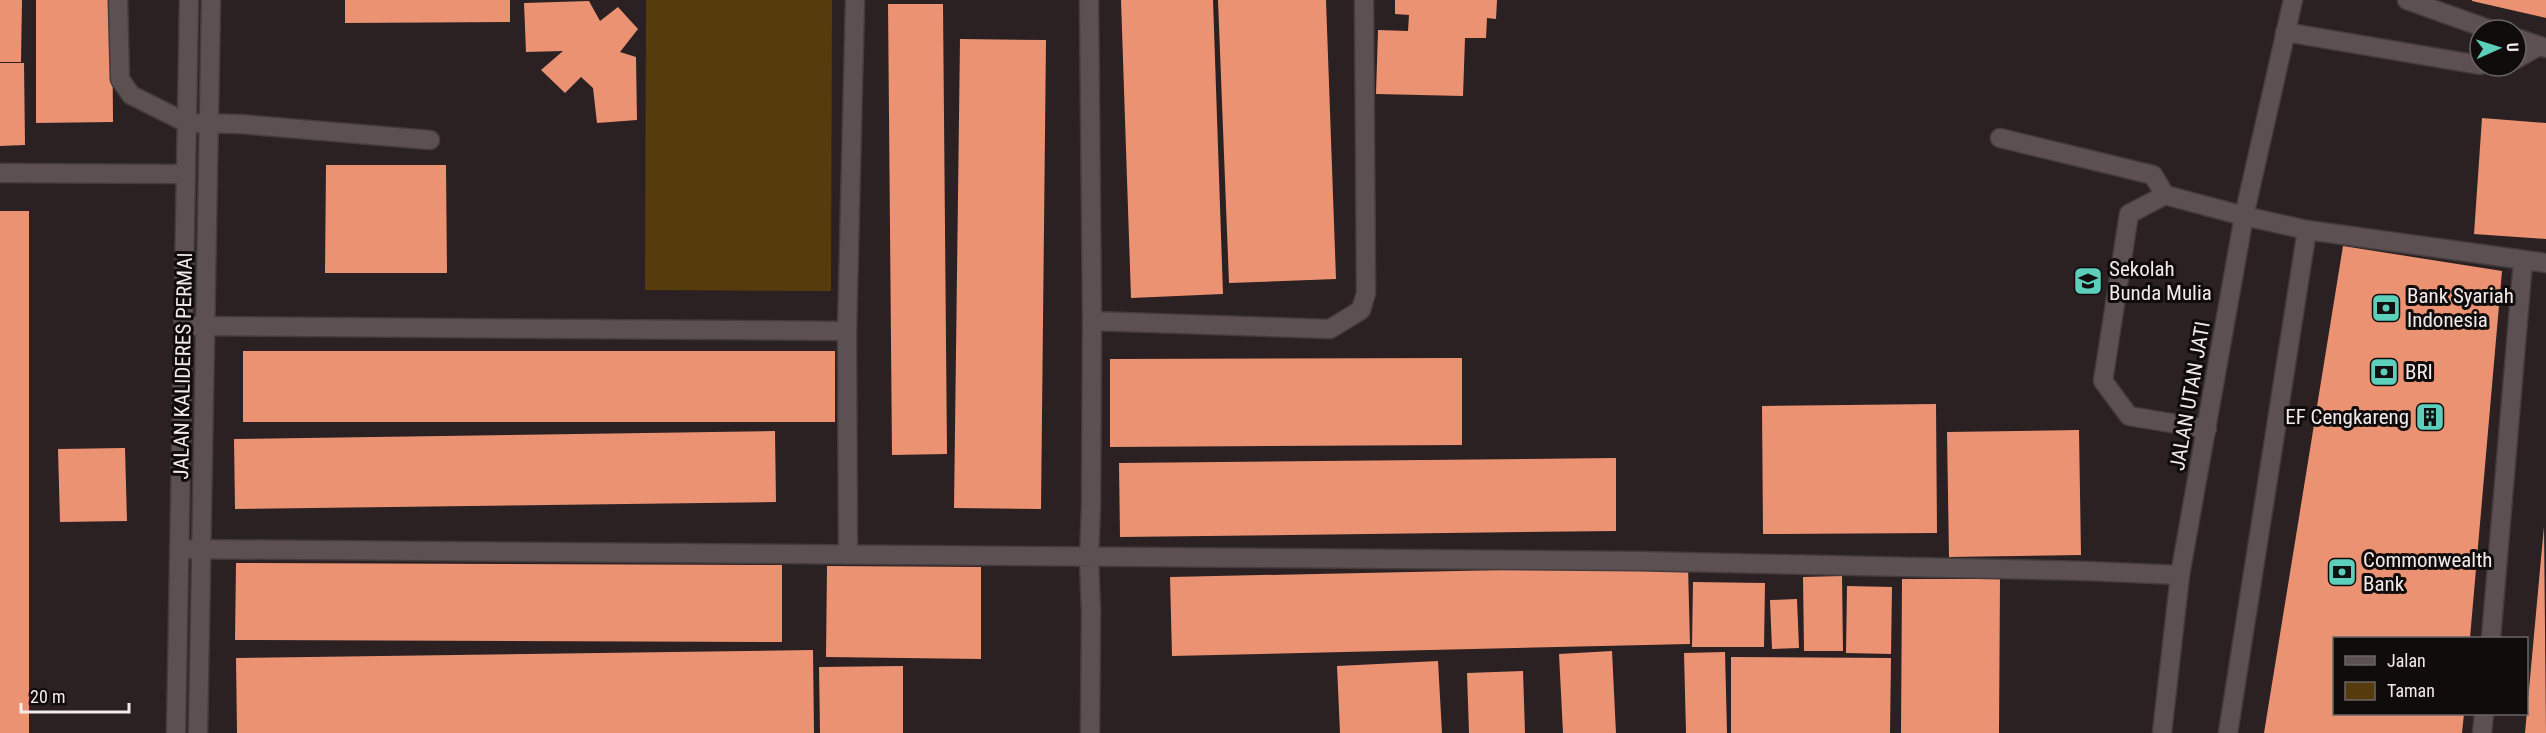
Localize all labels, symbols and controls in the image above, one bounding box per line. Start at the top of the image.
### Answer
north arrow [2468,18,2528,78]
text: U [2503,42,2522,52]
street label: JALAN KALIDERES PERMAI [169,252,197,480]
place label: Sekolah Bunda Mulia [2109,257,2212,305]
school or university icon: Sekolah Bunda Mulia [2072,265,2104,297]
place label: Bank Syariah Indonesia [2407,284,2514,332]
bank icon: Bank Syariah Indonesia [2370,292,2402,324]
street label: JALAN UTAN JATI [2165,320,2215,472]
bank icon: BRI [2368,356,2400,388]
place label: BRI [2405,360,2433,384]
building icon: EF Cengkareng [2414,401,2446,433]
place label: EF Cengkareng [2285,405,2409,429]
place label: Commonwealth Bank [2363,548,2493,596]
bank icon: Commonwealth Bank [2326,556,2358,588]
legend [2333,637,2528,715]
text: Jalan [2387,650,2426,671]
scale bar [21,676,129,714]
text: Taman [2387,680,2435,701]
text: 20 m [30,686,65,707]

